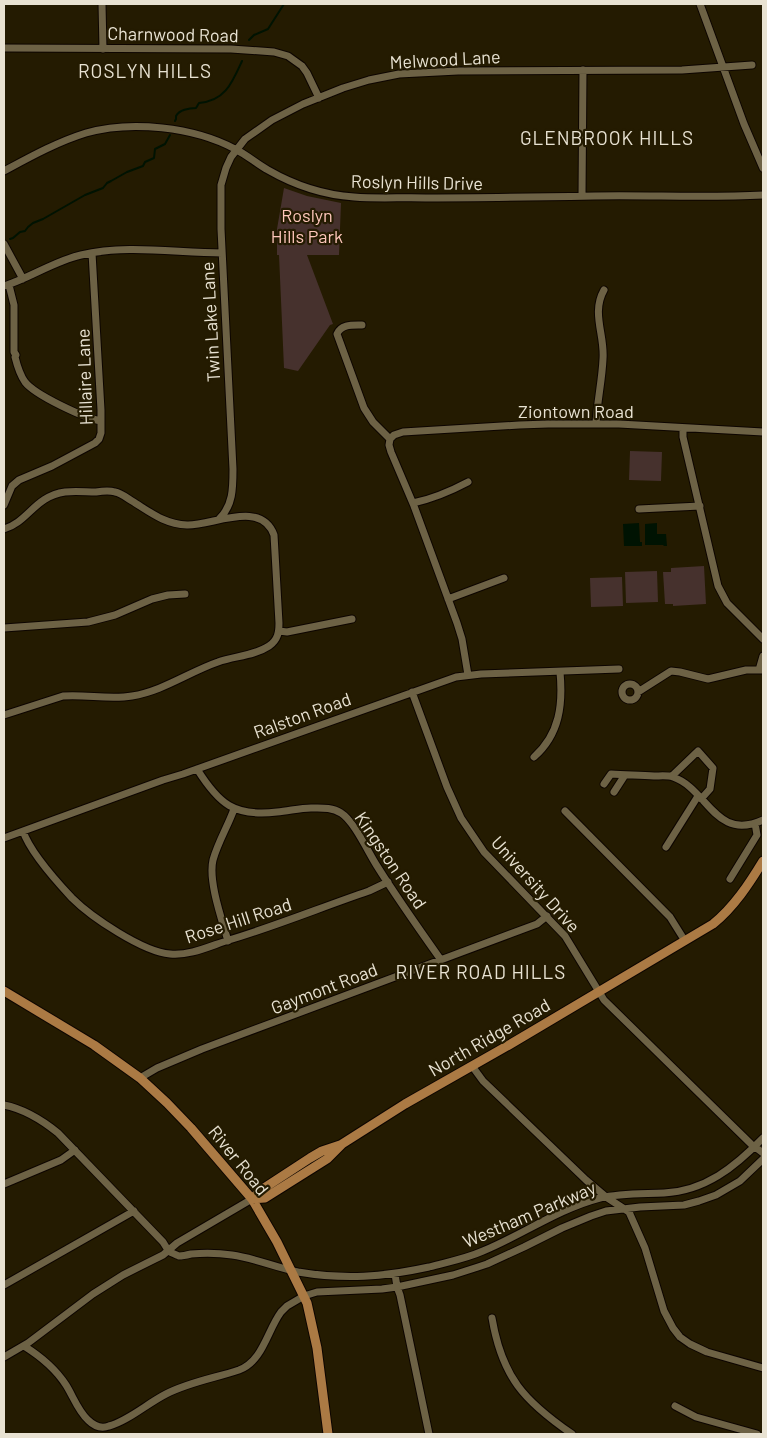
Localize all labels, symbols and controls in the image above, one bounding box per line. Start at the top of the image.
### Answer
street label: Charnwood Road [107,22,239,46]
street label: Melwood Lane [389,45,501,73]
district label: ROSLYN HILLS [78,59,212,82]
district label: GLENBROOK HILLS [520,126,694,149]
street label: Roslyn Hills Drive [351,170,483,194]
park label: Roslyn Hills Park [271,204,343,247]
street label: Twin Lake Lane [196,261,224,383]
street label: Hillaire Lane [71,328,97,426]
street label: Ziontown Road [518,400,634,422]
street label: Ralston Road [250,687,354,743]
street label: Kingston Road [350,807,432,913]
street label: University Drive [487,831,585,937]
street label: Rose Hill Road [182,892,294,948]
street label: Gaymont Road [268,958,380,1018]
district label: RIVER ROAD HILLS [396,960,566,983]
street label: North Ridge Road [424,993,554,1081]
street label: River Road [204,1121,274,1199]
street label: Westham Parkway [459,1176,599,1252]

